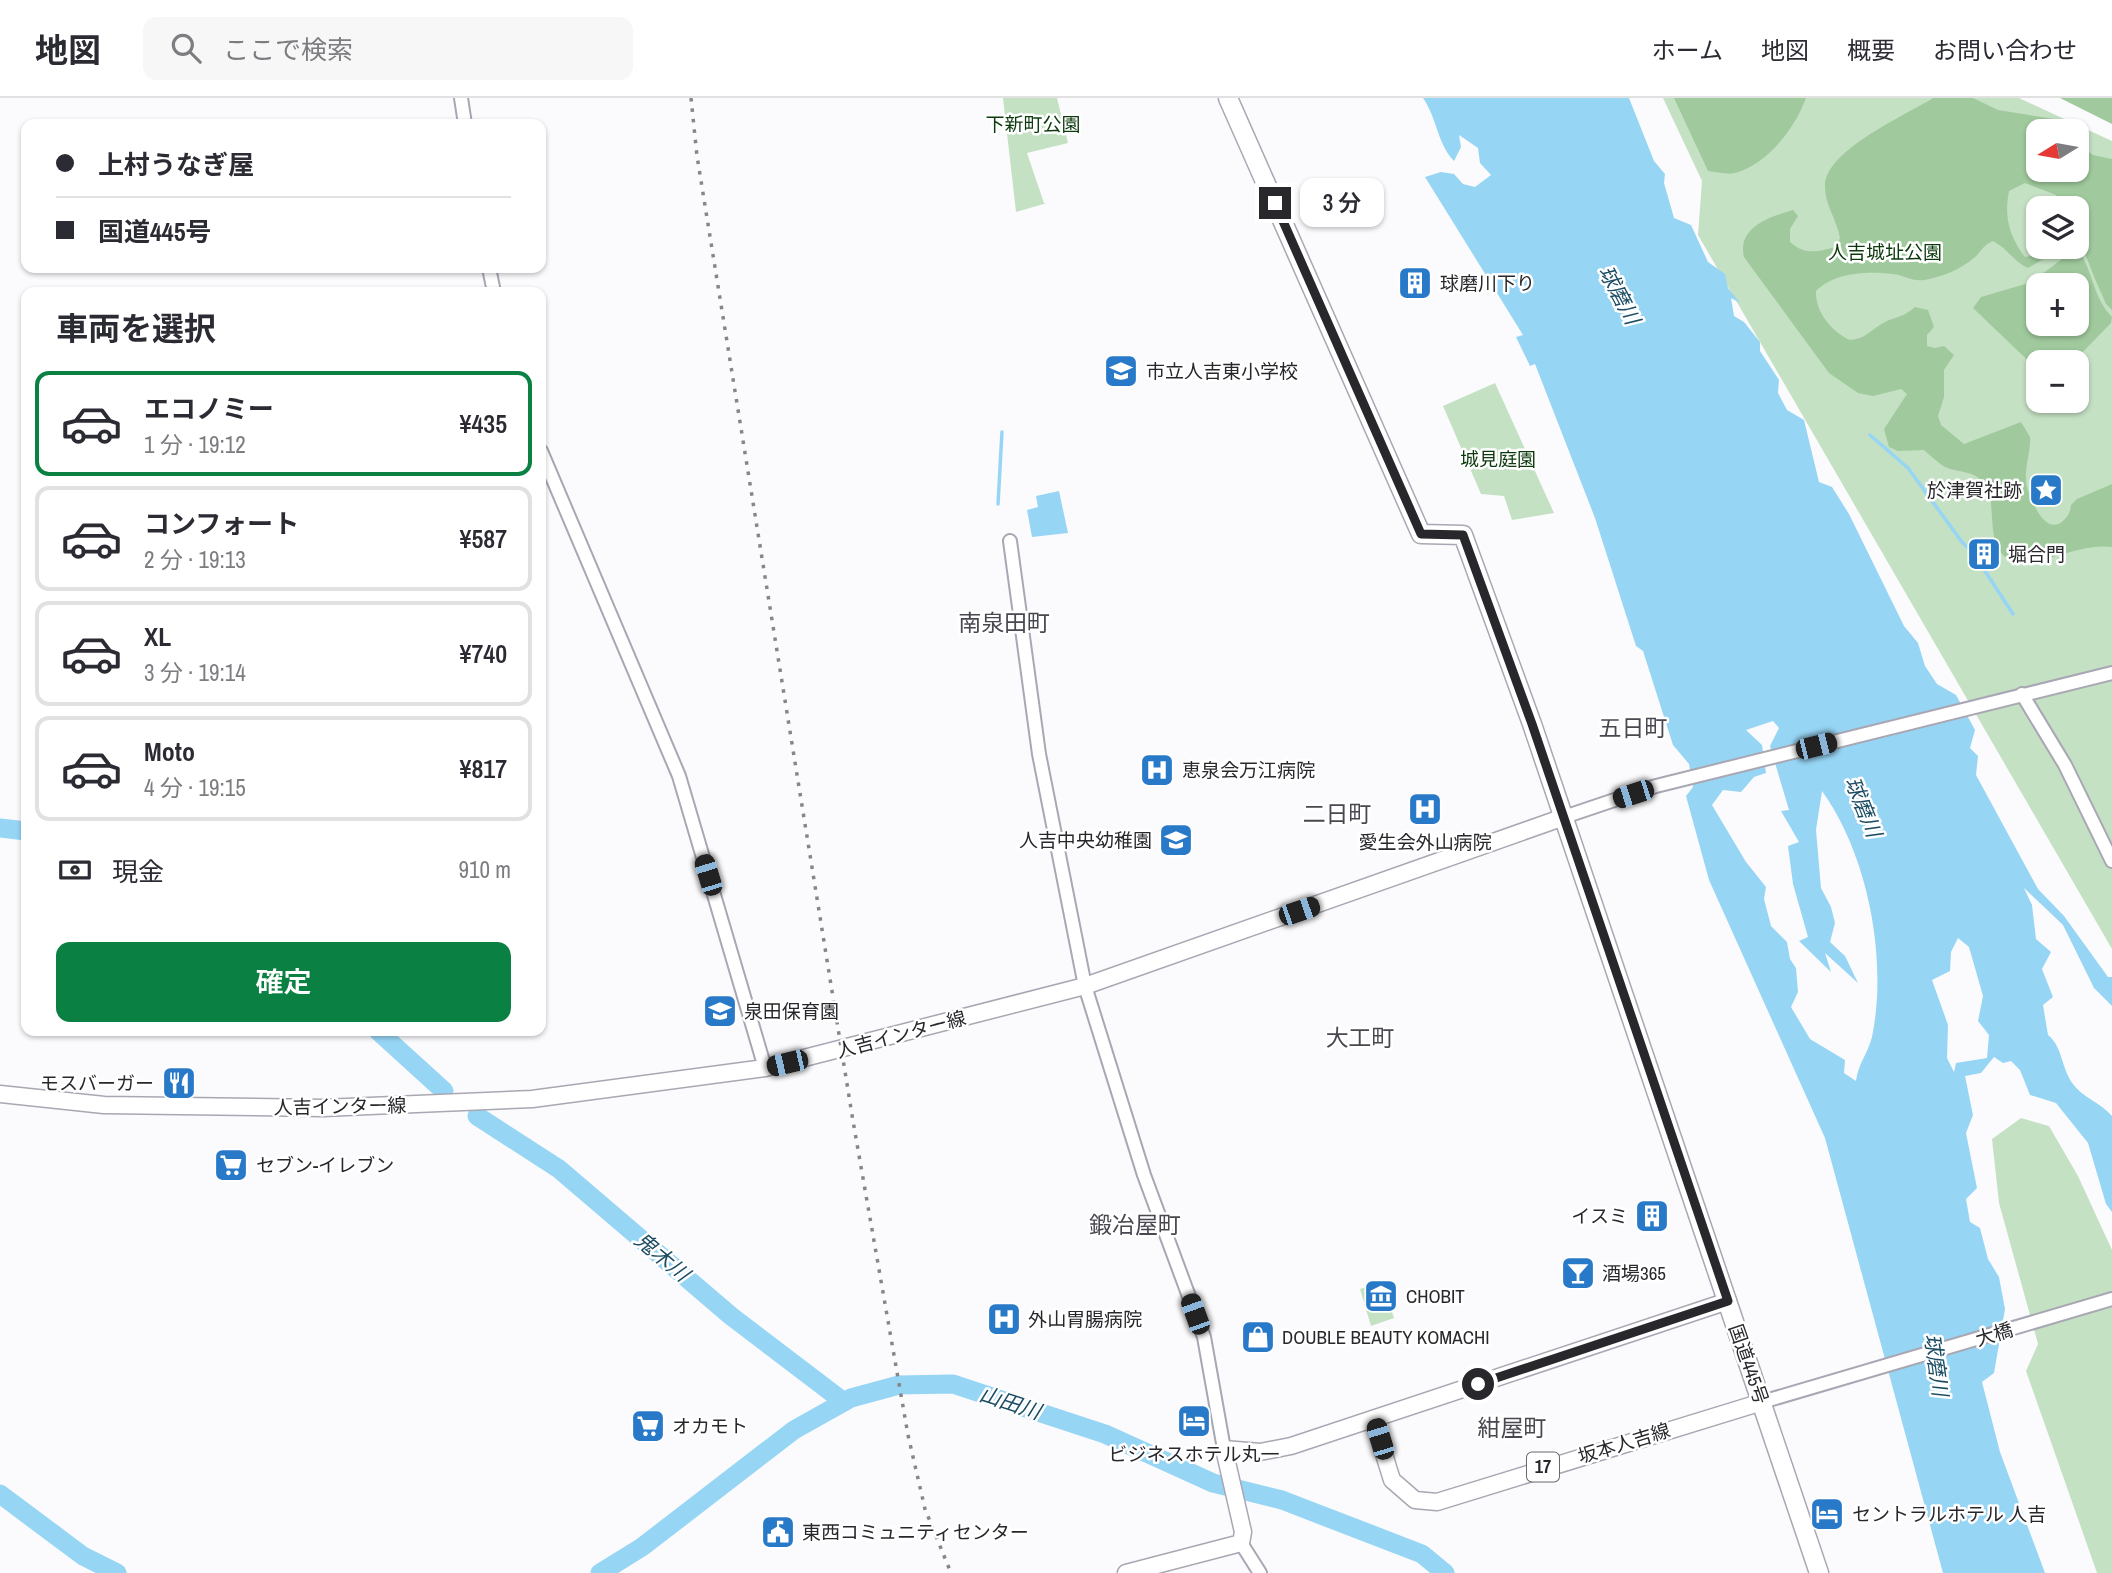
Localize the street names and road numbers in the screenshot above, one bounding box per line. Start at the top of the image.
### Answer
street label: 人吉インター線 [833,1004,969,1064]
street label: 人吉インター線 [273,1092,407,1120]
street label: 大橋 [1972,1316,2016,1352]
street label: 国道445号 [1723,1321,1775,1407]
street label: 坂本人吉線 [1575,1417,1673,1469]
road number: 17 [1527,1452,1559,1482]

